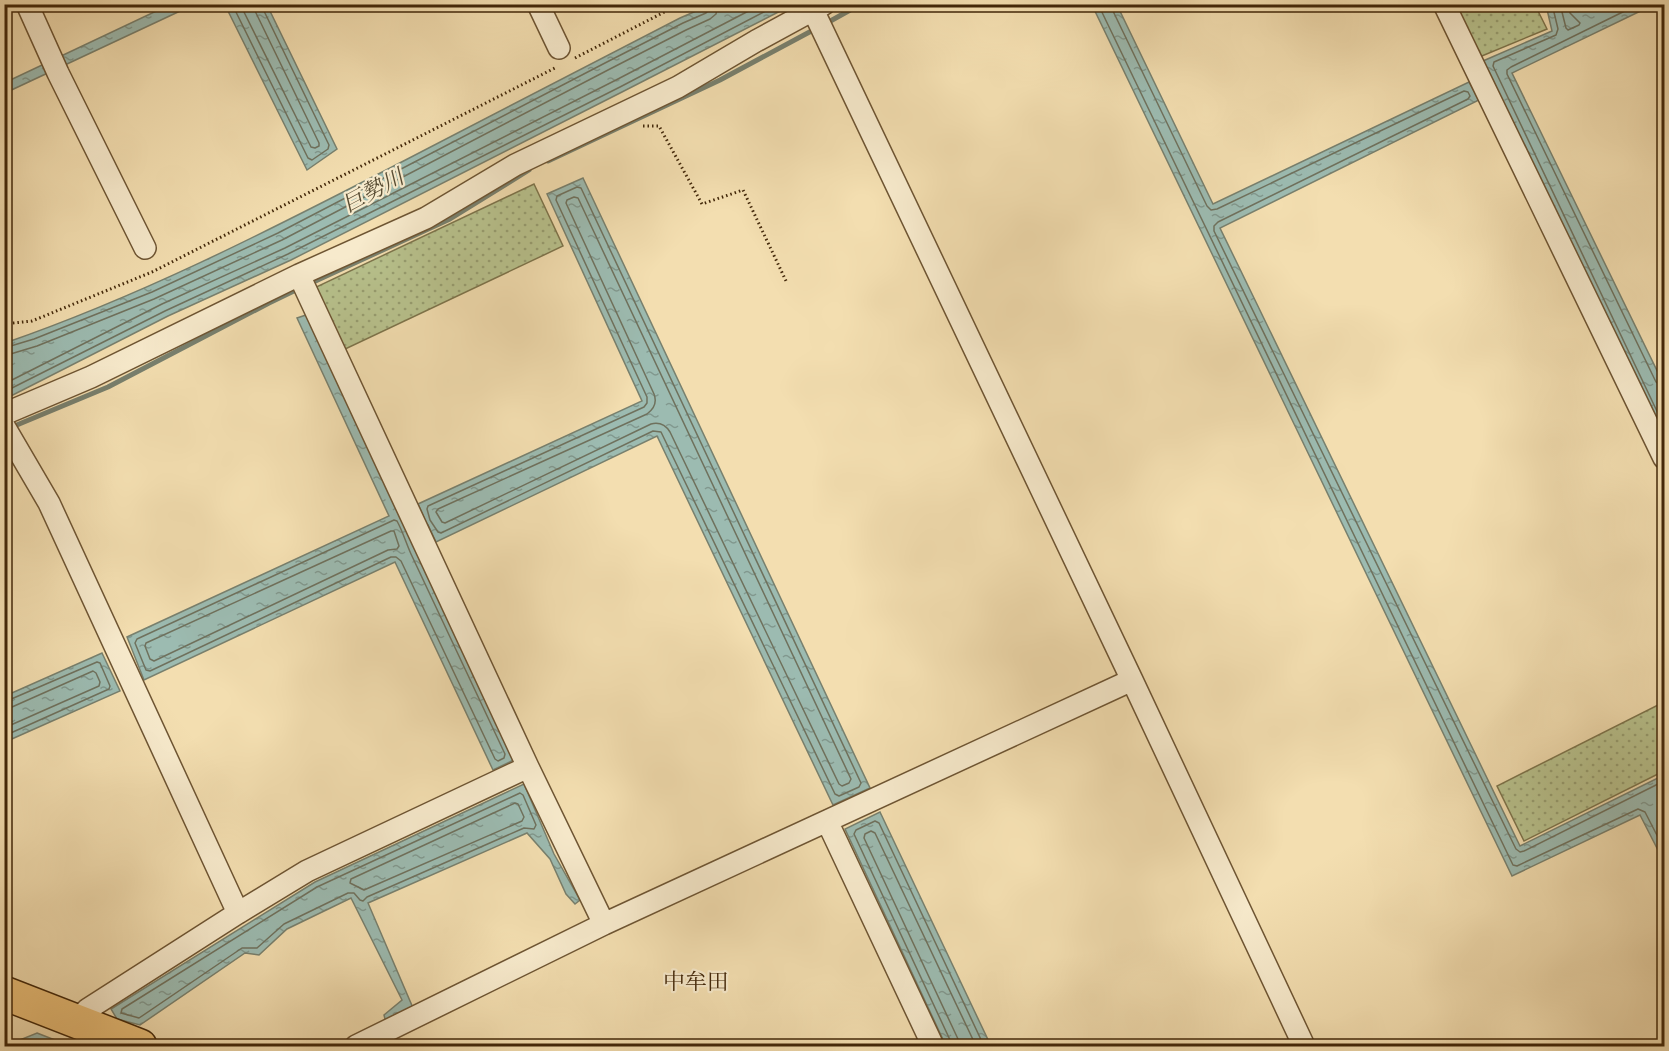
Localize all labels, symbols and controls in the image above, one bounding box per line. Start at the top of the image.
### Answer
water label: 巨勢川 [337,162,410,219]
district label: 中牟田 [663,968,729,996]

